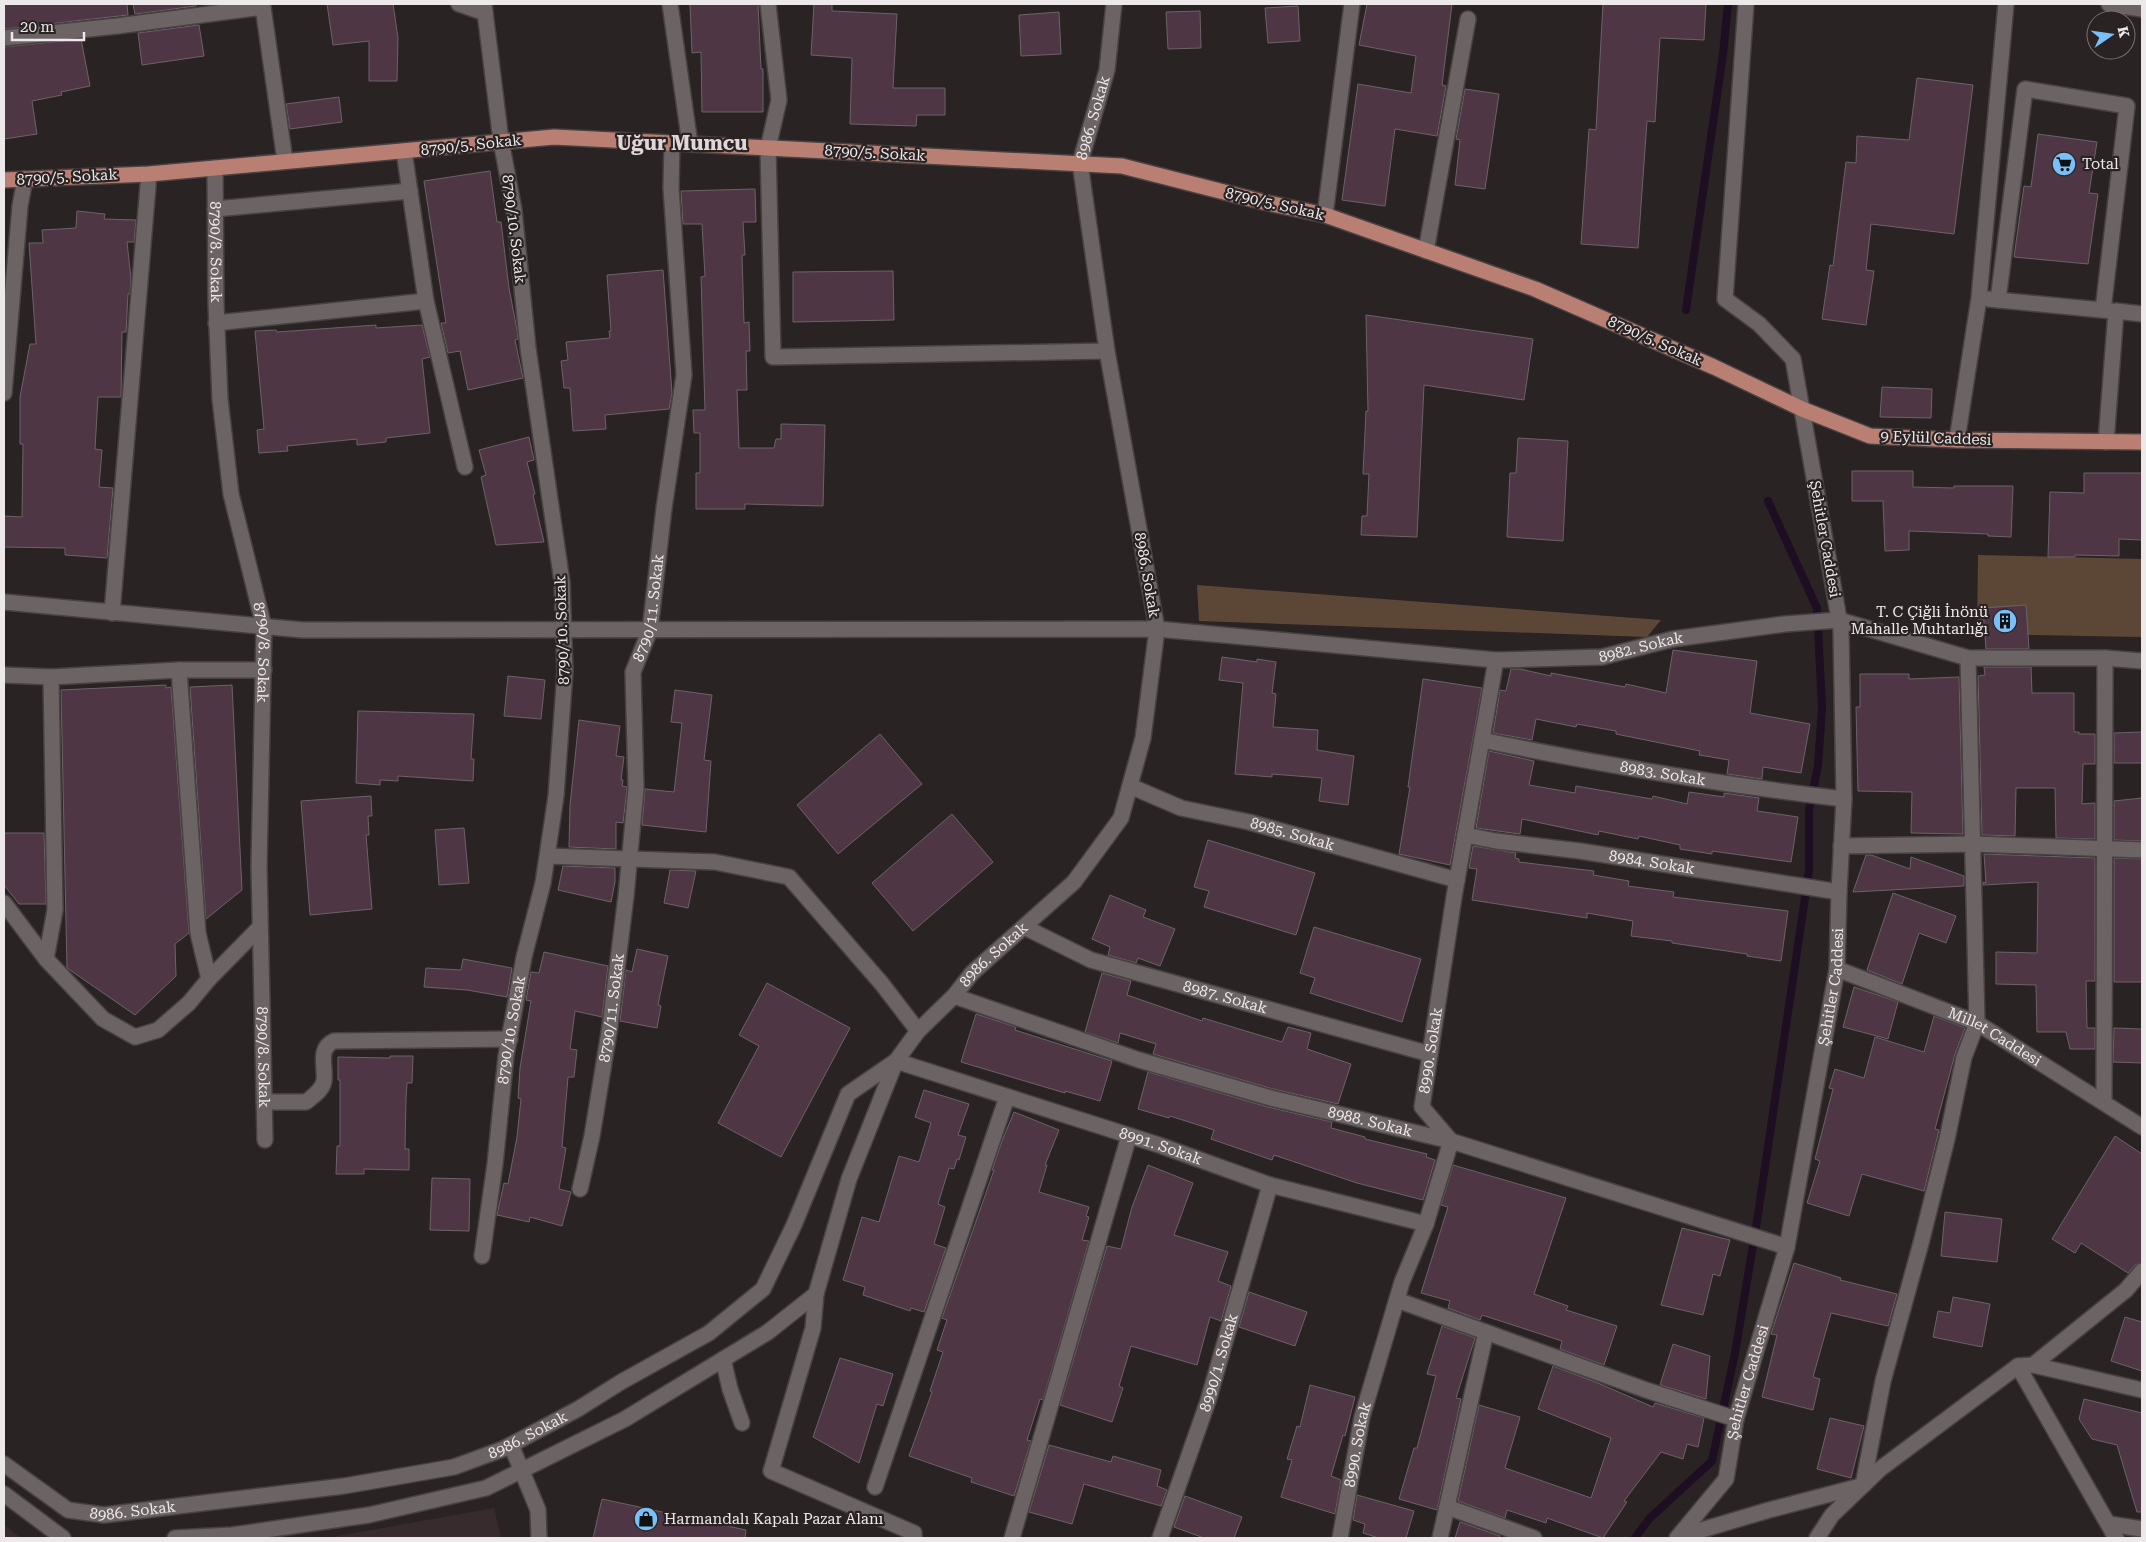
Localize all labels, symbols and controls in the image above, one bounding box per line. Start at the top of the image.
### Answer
scale bar [12,10,85,42]
north arrow [2086,10,2136,60]
text: 20 m [20,18,55,36]
text: K [2115,25,2133,39]
street label: 8986. Sokak [1072,73,1114,162]
street label: 8790/5. Sokak [420,131,523,159]
district label: Uğur Mumcu [617,131,747,155]
street label: 8790/5. Sokak [824,141,927,165]
supermarket icon: Total [2051,151,2077,177]
place label: Total [2082,155,2119,173]
street label: 8790/5. Sokak [16,165,119,189]
street label: 8790/10. Sokak [498,173,530,285]
street label: 8790/5. Sokak [1224,184,1327,224]
street label: 8790/8. Sokak [206,201,225,303]
street label: 8790/5. Sokak [1605,312,1705,370]
street label: 9 Eylül Caddesi [1880,427,1992,449]
street label: Şehitler Caddesi [1806,479,1844,599]
street label: 8986. Sokak [1131,531,1163,620]
street label: 8790/11. Sokak [629,553,668,664]
street label: 8790/10. Sokak [551,574,573,685]
street label: 8790/8. Sokak [249,600,273,704]
place label: T. C Çiğli İnönü Mahalle Muhtarlığı [1851,603,1989,638]
building icon: T. C Çiğli İnönü Mahalle Muhtarlığı [1992,608,2018,634]
street label: 8982. Sokak [1597,629,1685,666]
street label: 8983. Sokak [1619,758,1708,789]
street label: 8985. Sokak [1248,814,1337,855]
street label: 8984. Sokak [1608,847,1697,878]
street label: 8986. Sokak [956,918,1032,990]
street label: Şehitler Caddesi [1814,928,1847,1047]
street label: 8790/11. Sokak [595,952,628,1064]
street label: 8790/10. Sokak [494,974,530,1085]
street label: 8987. Sokak [1181,977,1270,1018]
street label: Millet Caddesi [1946,1004,2045,1070]
street label: 8790/8. Sokak [253,1006,273,1109]
street label: 8990. Sokak [1415,1006,1446,1095]
street label: 8988. Sokak [1326,1103,1415,1141]
street label: 8991. Sokak [1117,1124,1205,1169]
street label: 8990/1. Sokak [1196,1311,1242,1414]
street label: Şehitler Caddesi [1724,1322,1773,1441]
street label: 8990. Sokak [1340,1399,1375,1489]
street label: 8986. Sokak [486,1407,571,1463]
street label: 8986. Sokak [88,1497,177,1524]
shop icon: Harmandalı Kapalı Pazar Alanı [633,1506,659,1532]
place label: Harmandalı Kapalı Pazar Alanı [664,1510,884,1528]

